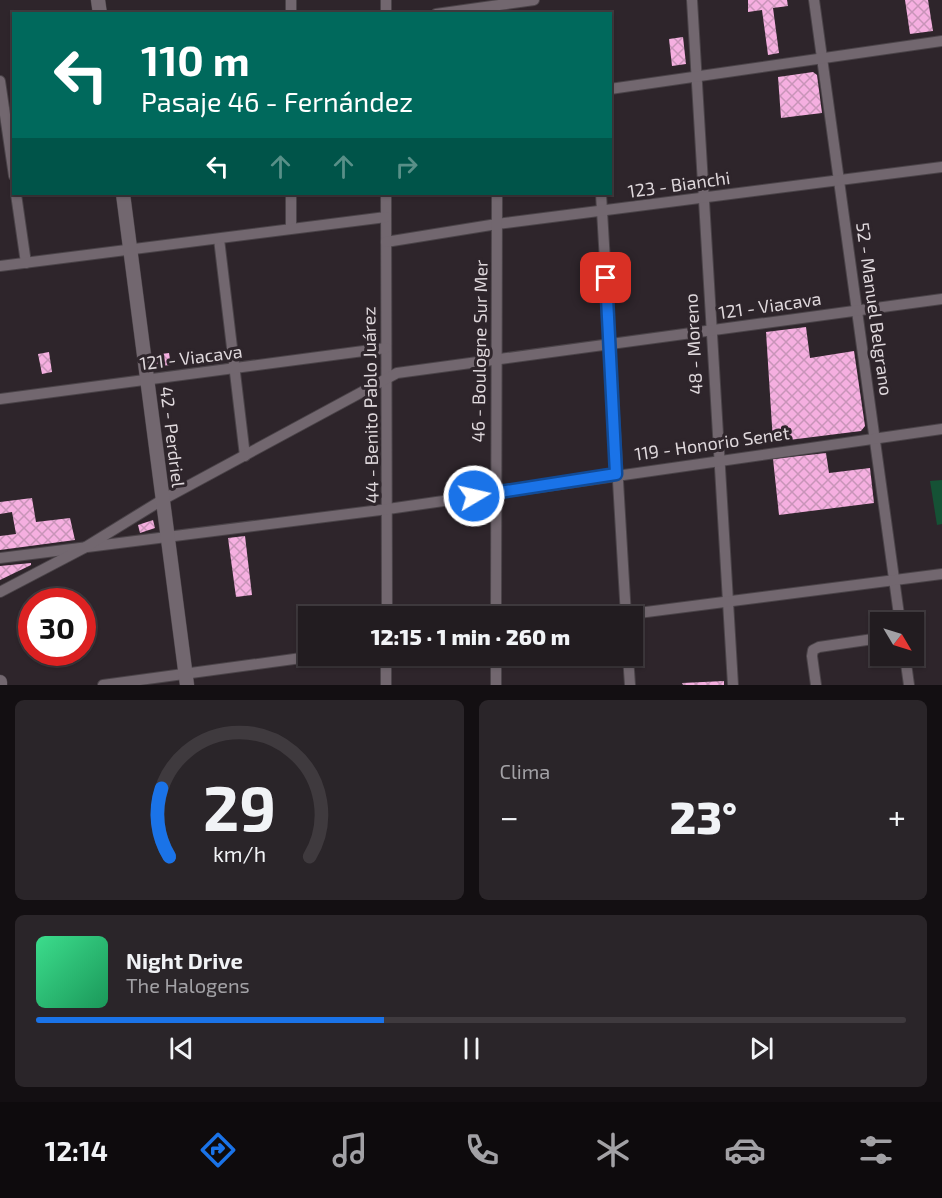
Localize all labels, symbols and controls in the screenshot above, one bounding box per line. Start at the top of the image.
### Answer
text: 110 m [141,34,250,84]
icon: left [42,36,120,114]
text: Pasaje 46 - Fernández [141,85,413,117]
icon: left [201,150,234,183]
icon: ahead [264,150,297,183]
icon: ahead [327,150,360,183]
icon: right [390,150,423,183]
street label: 123 - Bianchi [626,166,731,202]
street label: 52 - Manuel Belgrano [852,221,898,397]
pin [580,252,631,303]
street label: 46 - Boulogne Sur Mer [466,259,492,443]
icon: arrive [589,261,622,294]
street label: 121 - Viacava [717,287,823,323]
street label: 48 - Moreno [679,293,707,395]
street label: 44 - Benito Pablo Juárez [357,306,383,504]
street label: 121 - Viacava [138,340,244,374]
street label: 42 - Perdriel [156,385,190,489]
street label: 119 - Honorio Senet [633,421,791,465]
position arrow [442,464,506,528]
speed limit sign: 30 [18,588,96,666]
north arrow [870,612,924,666]
map controls [870,612,924,666]
text: 12:15 · 1 min · 260 m [371,623,570,649]
text: Clima [500,759,550,783]
text: 29 [203,769,276,844]
text: 23° [670,789,737,843]
text: − [500,796,519,836]
text: + [888,796,906,836]
text: km/h [213,841,266,866]
text: Night Drive [126,947,243,973]
text: The Halogens [126,973,250,997]
icon: previous [165,1032,198,1065]
icon: pause [455,1032,488,1065]
icon: next [745,1032,778,1065]
icon: directions [197,1129,239,1171]
icon: music [329,1129,371,1171]
icon: phone [461,1129,503,1171]
icon: climate [592,1129,634,1171]
icon: car [724,1129,766,1171]
icon: filters [855,1129,897,1171]
text: 12:14 [45,1134,108,1166]

